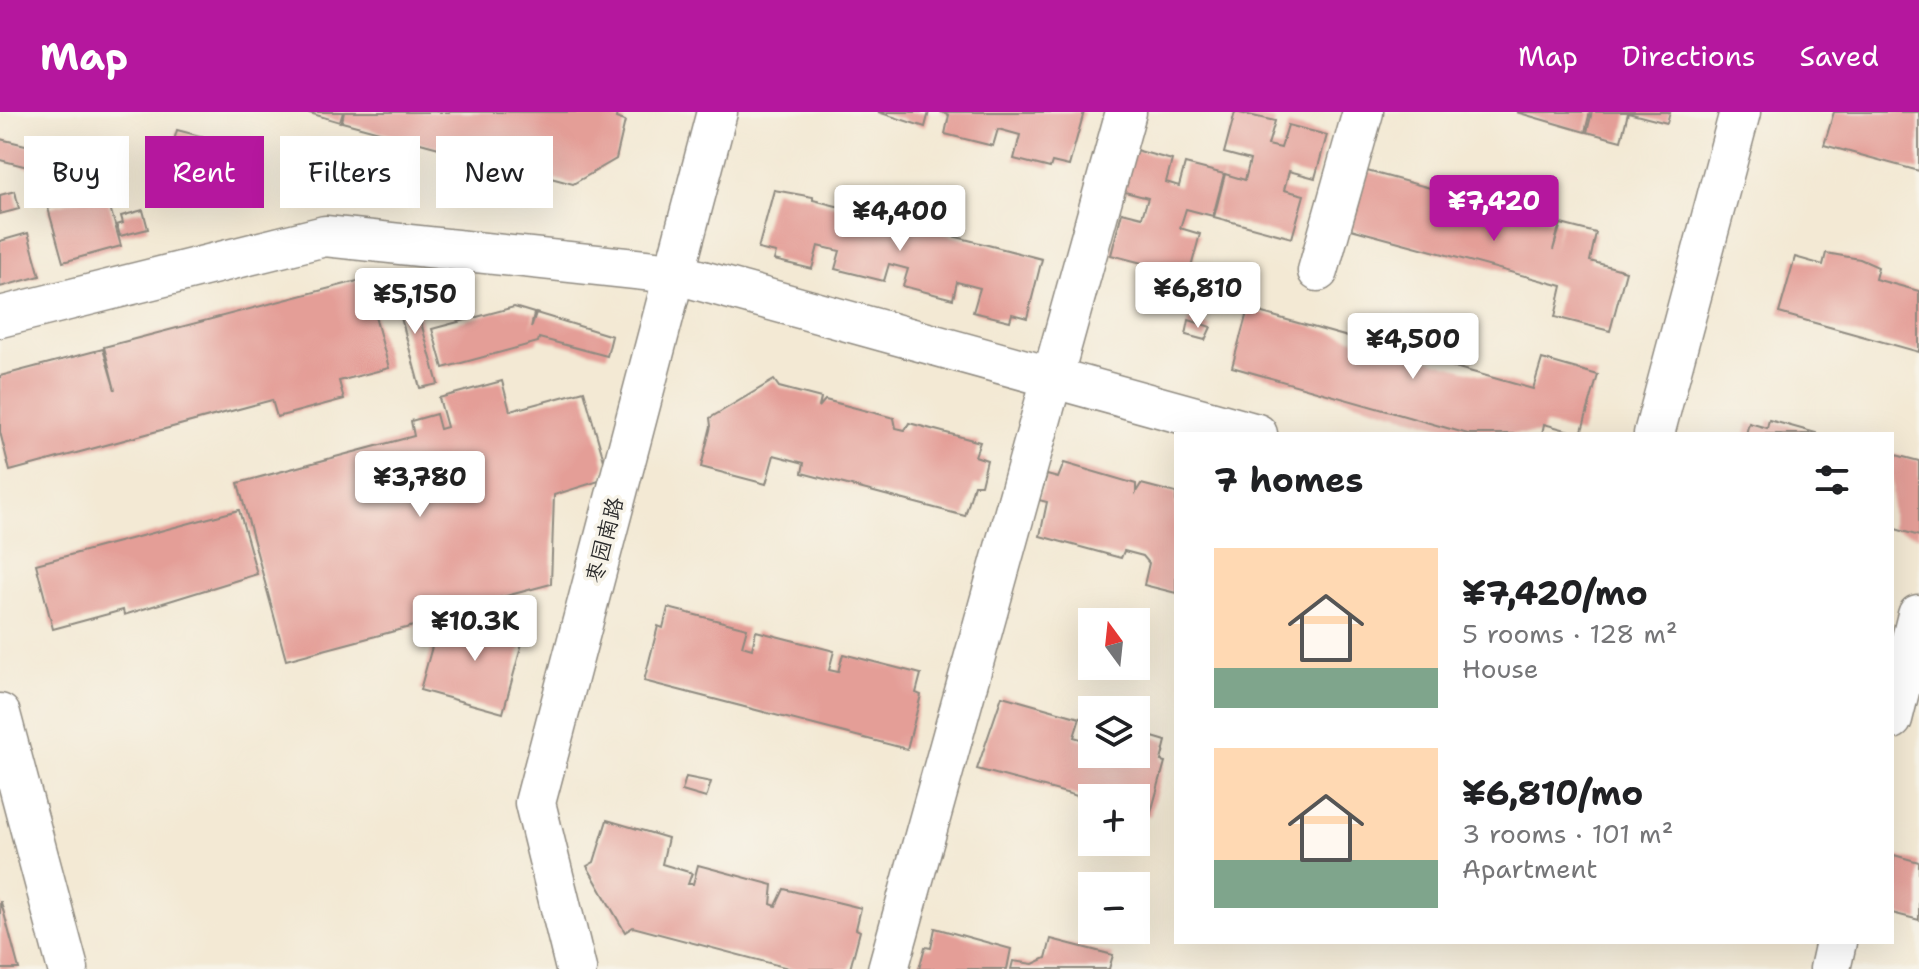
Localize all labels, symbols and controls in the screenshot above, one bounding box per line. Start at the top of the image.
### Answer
text: Map [40,31,128,82]
text: Map [1518,37,1578,75]
text: Directions [1622,37,1756,75]
text: Saved [1800,37,1879,75]
chip: Buy [24,136,129,208]
chip: Rent [145,136,264,208]
chip: Filters [280,136,420,208]
chip: New [436,136,553,208]
pin: ¥7,420 [1429,175,1559,243]
text: ¥7,420 [1448,183,1540,218]
pin: ¥4,400 [835,185,965,253]
text: ¥4,400 [852,193,948,228]
pin: ¥6,810 [1133,262,1263,330]
pin: ¥5,150 [350,268,480,336]
text: ¥6,810 [1153,270,1243,305]
text: ¥5,150 [373,276,457,311]
pin: ¥4,500 [1348,313,1478,381]
text: ¥4,500 [1366,321,1460,356]
pin: ¥3,780 [355,451,485,519]
text: 7 homes [1214,457,1363,503]
icon: filters [1810,458,1854,502]
text: ¥3,780 [373,459,467,494]
street label: 枣园南路 [579,494,630,586]
text: ¥7,420/mo [1462,570,1648,616]
icon: home [1278,580,1374,676]
pin: ¥10.3K [410,595,540,663]
text: ¥10.3K [431,603,519,638]
north arrow [1078,608,1150,680]
map controls [1078,608,1150,944]
text: 5 rooms · 128 m² [1462,616,1678,651]
text: House [1462,651,1538,686]
button: layers [1078,696,1150,768]
text: ¥6,810/mo [1462,770,1643,816]
icon: home [1278,780,1374,876]
button: + [1078,784,1150,856]
text: 3 rooms · 101 m² [1462,816,1673,851]
text: Apartment [1462,851,1598,886]
button: − [1078,872,1150,944]

